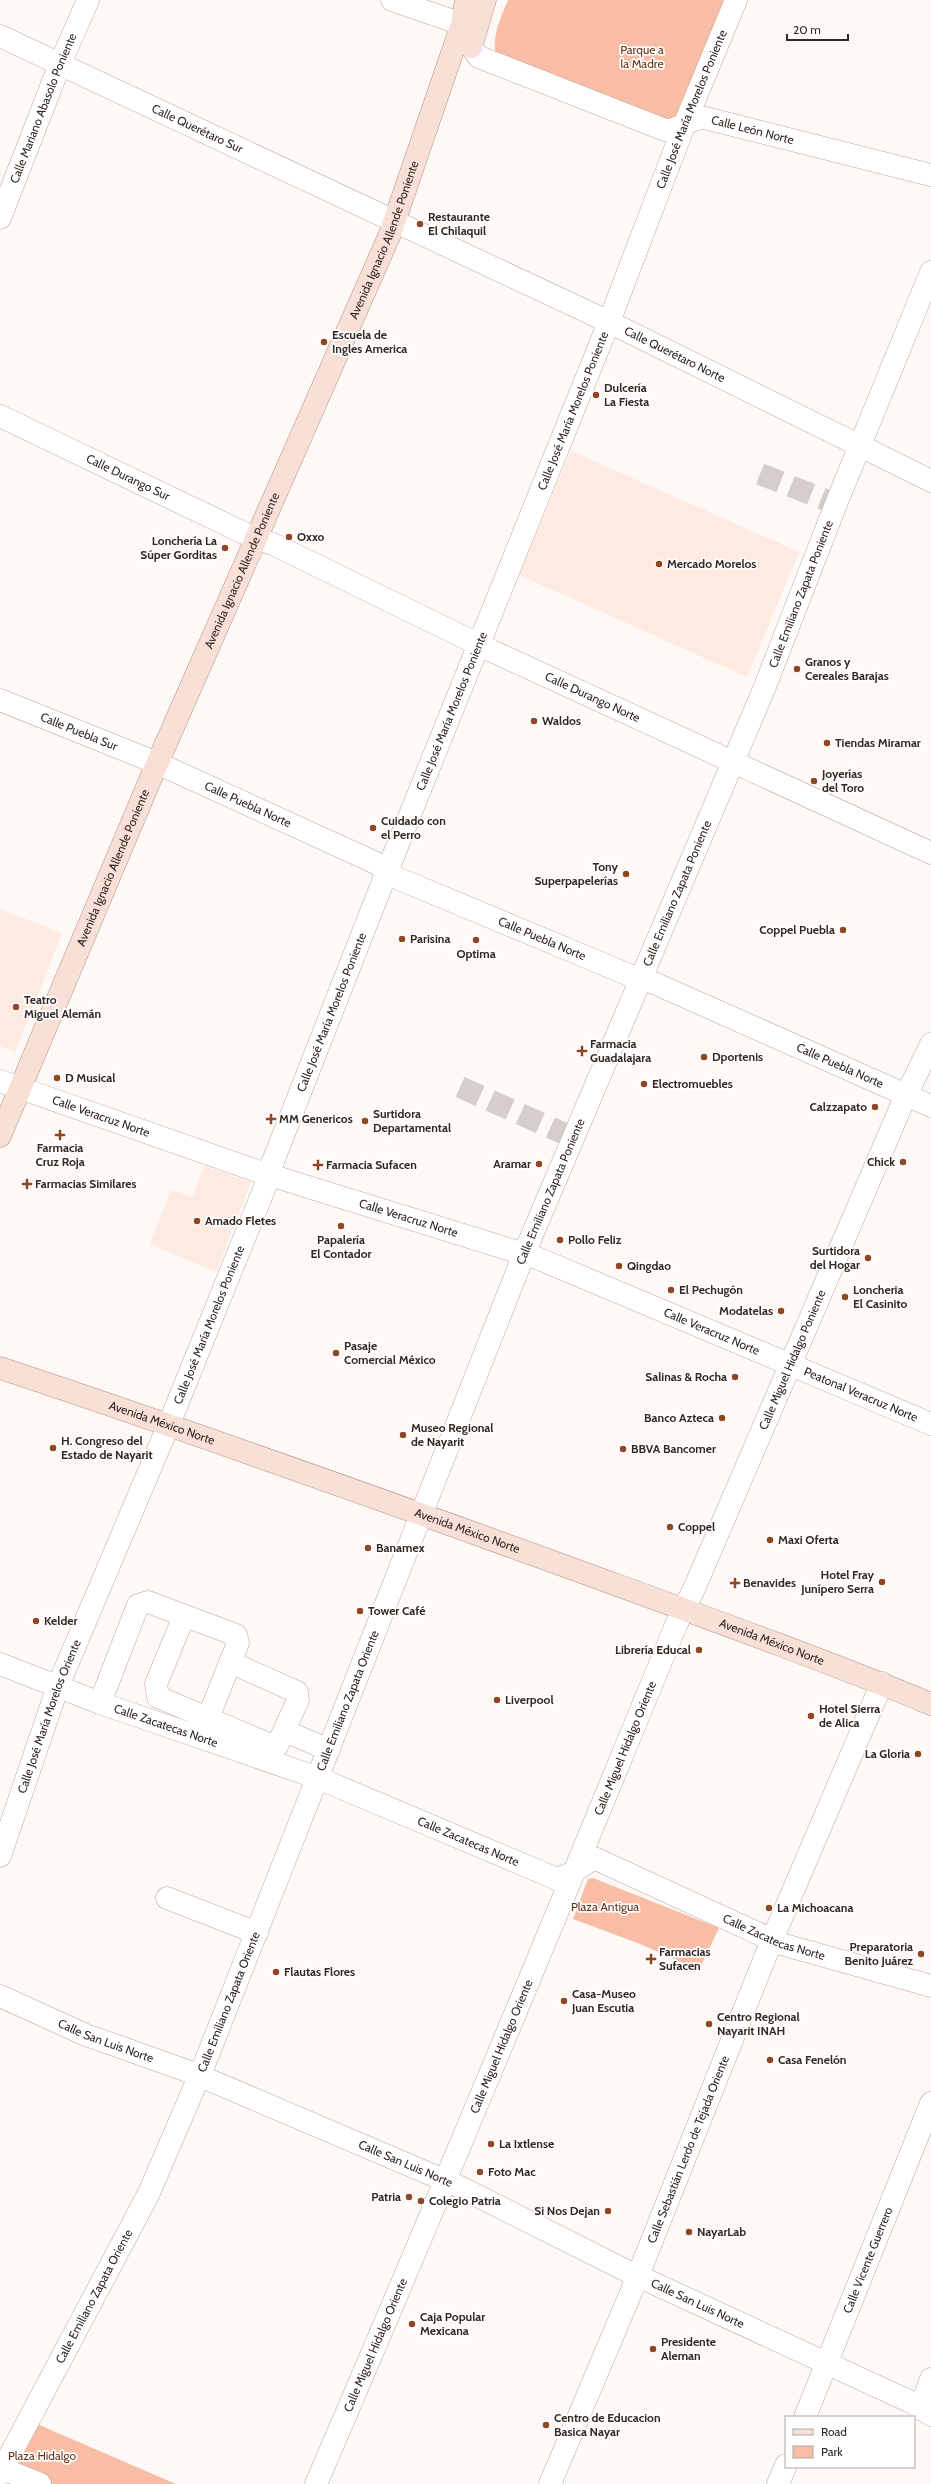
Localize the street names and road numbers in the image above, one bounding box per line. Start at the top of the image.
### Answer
street label: Calle José María Morelos Poniente [653,28,730,191]
street label: Calle Mariano Abasolo Poniente [6,31,80,185]
street label: Calle Querétaro Sur [150,100,246,156]
street label: Calle León Norte [710,112,796,147]
street label: Avenida Ignacio Allende Poniente [346,159,422,321]
street label: Calle Querétaro Norte [622,323,728,385]
street label: Calle José María Morelos Poniente [534,329,611,492]
street label: Calle Durango Sur [84,450,173,503]
street label: Avenida Ignacio Allende Poniente [201,490,282,651]
street label: Calle Emiliano Zapata Poniente [765,518,836,670]
street label: Calle José María Morelos Poniente [413,630,490,793]
street label: Calle Durango Norte [543,668,643,725]
street label: Calle Puebla Sur [38,709,120,753]
street label: Calle Puebla Norte [202,778,294,830]
street label: Avenida Ignacio Allende Poniente [73,787,152,948]
street label: Calle Emiliano Zapata Poniente [639,818,714,968]
street label: Calle Puebla Norte [496,913,588,963]
street label: Calle José María Morelos Poniente [293,930,369,1094]
street label: Calle Puebla Norte [794,1039,886,1091]
street label: Calle Veracruz Norte [50,1092,152,1140]
street label: Calle Emiliano Zapata Poniente [513,1116,588,1267]
street label: Calle Veracruz Norte [357,1195,460,1240]
street label: Calle José María Morelos Poniente [170,1243,247,1406]
street label: Calle Miguel Hidalgo Poniente [755,1287,829,1432]
street label: Calle Veracruz Norte [662,1304,762,1358]
street label: Peatonal Veracruz Norte [802,1363,920,1425]
street label: Avenida México Norte [107,1397,217,1448]
street label: Avenida México Norte [413,1505,522,1556]
street label: Avenida México Norte [717,1615,827,1668]
street label: Calle Emiliano Zapata Oriente [313,1628,382,1773]
street label: Calle José María Morelos Oriente [14,1637,84,1795]
street label: Calle Miguel Hidalgo Oriente [590,1679,659,1817]
street label: Calle Zacatecas Norte [112,1700,220,1750]
street label: Calle Zacatecas Norte [415,1813,522,1869]
street label: Calle Zacatecas Norte [720,1910,827,1963]
street label: Calle Emiliano Zapata Oriente [194,1929,263,2075]
street label: Calle Miguel Hidalgo Oriente [466,1977,536,2116]
street label: Calle San Luis Norte [56,2015,156,2065]
street label: Calle Sebastián Lerdo de Tejada Oriente [644,2053,732,2245]
street label: Calle San Luis Norte [356,2136,455,2190]
street label: Calle Vicente Guerrero [839,2204,896,2315]
street label: Calle Emiliano Zapata Oriente [52,2226,135,2366]
street label: Calle San Luis Norte [649,2275,747,2331]
street label: Calle Miguel Hidalgo Oriente [340,2276,410,2414]

